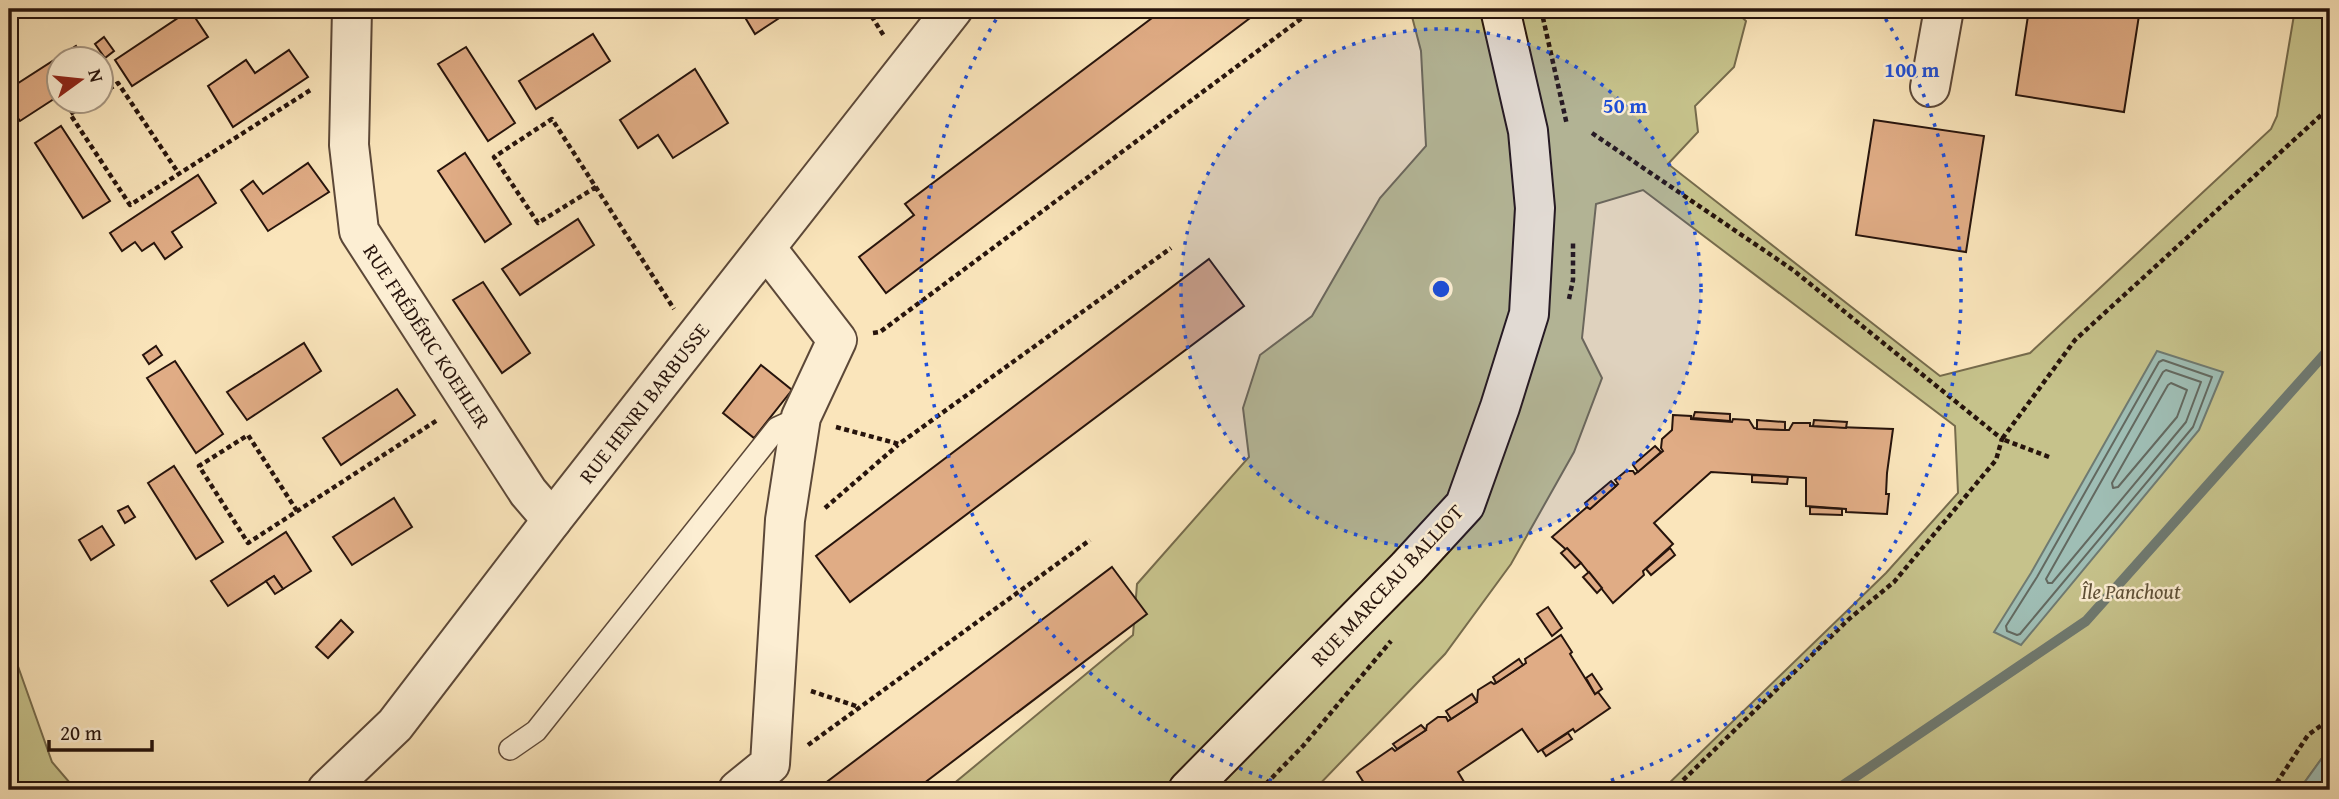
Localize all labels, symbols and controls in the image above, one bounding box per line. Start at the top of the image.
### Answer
north arrow [46,46,116,116]
text: 100 m [1884,54,1940,85]
text: N [81,66,112,86]
text: 50 m [1603,90,1647,121]
street label: RUE FRÉDÉRIC KOEHLER [356,238,499,435]
centre of rings [1429,277,1453,301]
street label: RUE HENRI BARBUSSE [571,316,717,490]
street label: RUE MARCEAU BALLIOT [1303,497,1471,673]
park label: Île Panchout [2081,576,2181,607]
scale bar [49,708,152,752]
text: 20 m [60,717,102,748]

